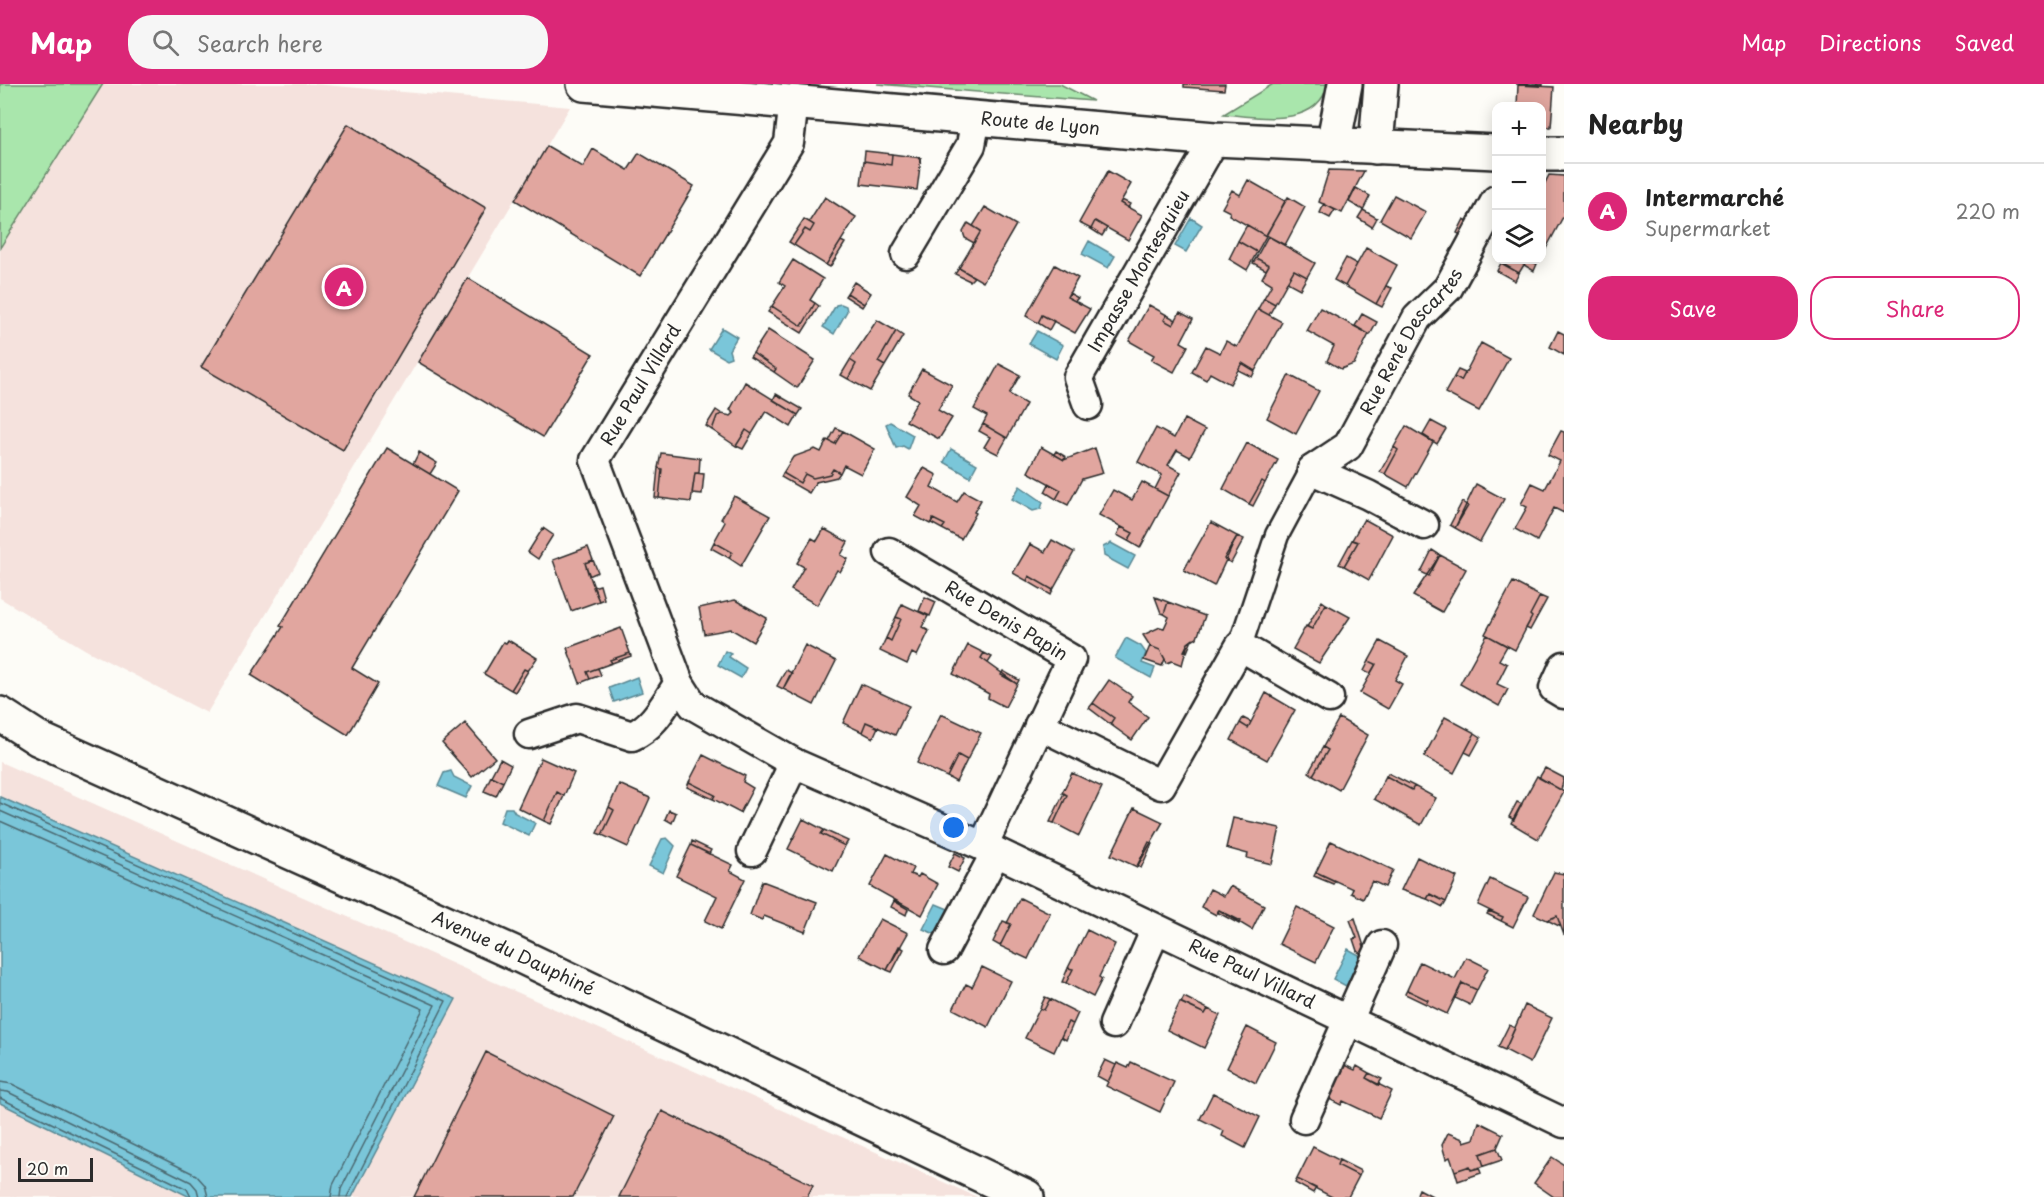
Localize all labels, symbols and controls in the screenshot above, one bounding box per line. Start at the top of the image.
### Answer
search box [128,15,548,69]
text: Map [30,21,92,64]
icon: search [149,26,182,59]
text: Search here [197,26,323,59]
text: Map [1741,26,1786,58]
text: Directions [1819,26,1921,58]
text: Saved [1954,26,2014,58]
map controls [1492,102,1546,264]
button: + [1492,102,1546,156]
street label: Route de Lyon [980,104,1101,141]
text: Nearby [1588,104,1683,143]
button: − [1492,156,1546,210]
text: Intermarché [1645,180,1784,213]
street label: Impasse Montesquieu [1080,184,1195,356]
text: A [1600,196,1615,226]
text: 220 m [1956,196,2020,226]
button: layers [1492,210,1546,264]
text: Supermarket [1645,213,1771,243]
street label: Rue René Descartes [1352,263,1468,419]
pin: A [324,264,364,310]
button: Save [1588,276,1798,340]
button: Share [1810,276,2020,340]
street label: Rue Paul Villard [593,318,687,450]
street label: Rue Denis Papin [941,573,1073,666]
your location [939,813,968,842]
street label: Avenue du Dauphiné [428,903,600,1002]
street label: Rue Paul Villard [1185,931,1320,1014]
scale bar [18,1155,93,1182]
text: 20 m [27,1156,68,1180]

